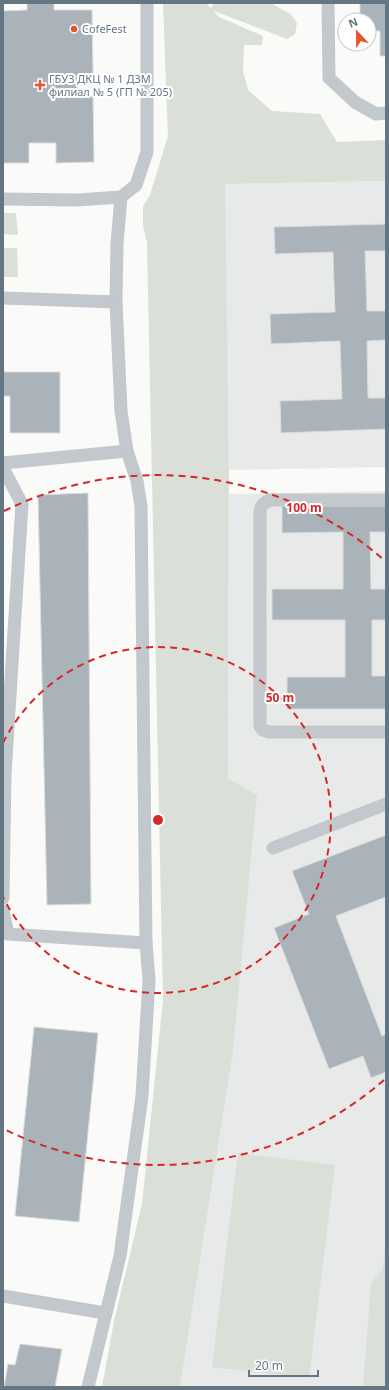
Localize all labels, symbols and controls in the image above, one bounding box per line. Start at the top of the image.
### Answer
north arrow [337,12,377,52]
text: N [346,14,360,31]
place label: CofeFest [82,21,127,36]
marker: CofeFest [69,24,79,34]
place label: ГБУЗ ДКЦ № 1 ДЗМ филиал № 5 (ГП № 205) [49,71,172,99]
marker: ГБУЗ ДКЦ № 1 ДЗМ филиал № 5 (ГП № 205) [34,79,46,91]
text: 100 m [286,499,322,516]
text: 50 m [266,689,294,706]
centre of rings [151,813,165,827]
scale bar [249,1352,318,1378]
text: 20 m [255,1357,283,1374]

